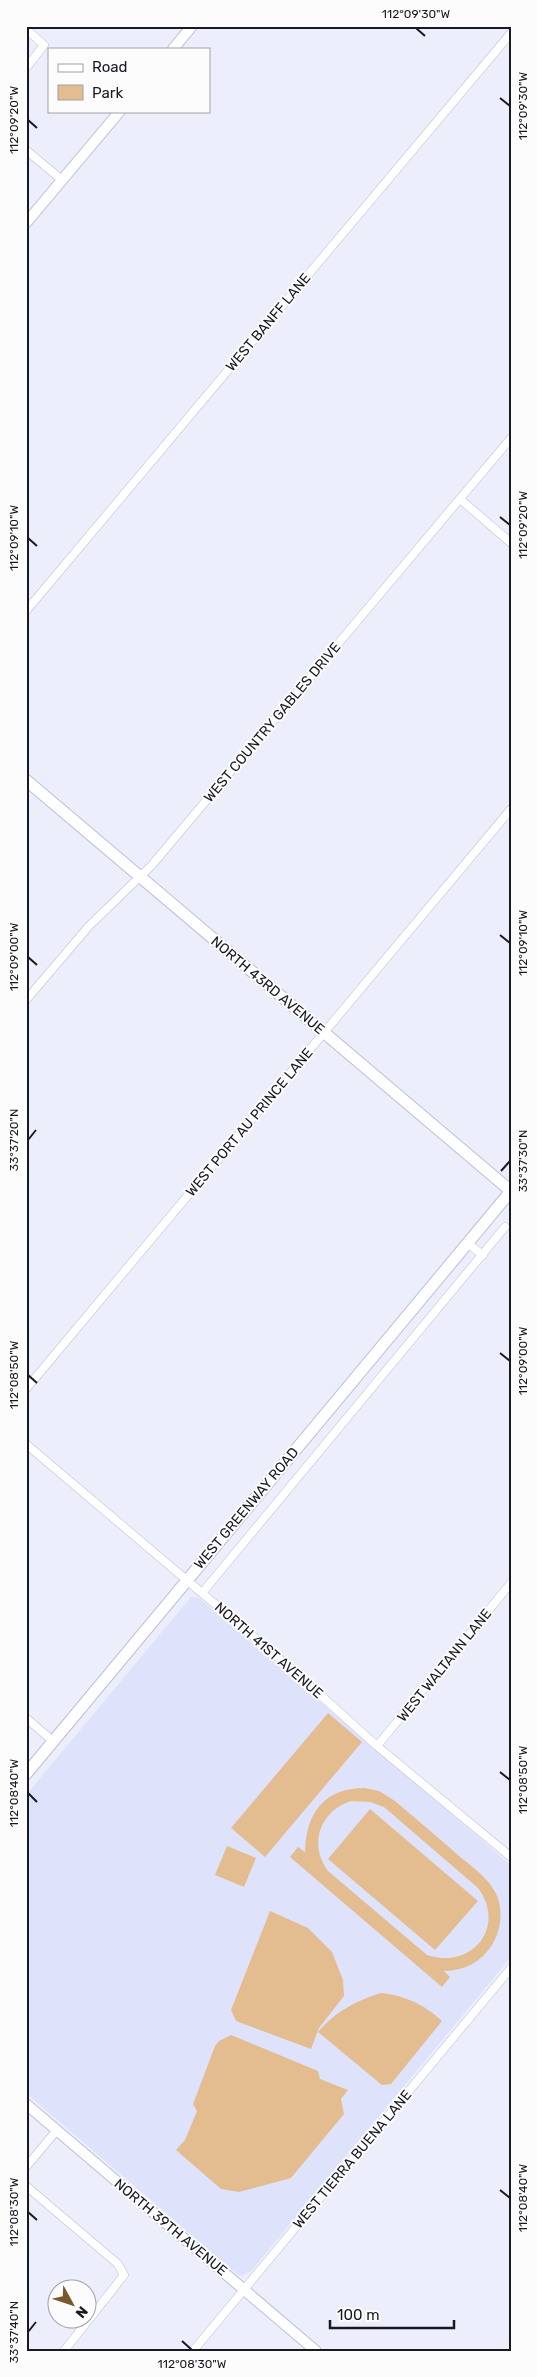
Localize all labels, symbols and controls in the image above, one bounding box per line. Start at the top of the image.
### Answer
text: 112°09'30"W [382,7,451,21]
legend [48,48,210,112]
text: Road [92,58,128,76]
text: 112°09'30"W [516,71,530,140]
text: Park [92,84,123,102]
text: 112°09'20"W [7,86,21,154]
street label: WEST BANFF LANE [222,270,314,375]
text: 112°09'20"W [516,491,530,559]
text: 112°09'10"W [7,505,21,571]
street label: WEST COUNTRY GABLES DRIVE [200,639,344,806]
text: 112°09'10"W [516,910,530,976]
text: 112°09'00"W [7,922,21,991]
street label: NORTH 43RD AVENUE [207,933,328,1038]
street label: WEST PORT AU PRINCE LANE [182,1045,317,1200]
text: 33°37'20"N [7,1109,21,1171]
text: 33°37'30"N [516,1130,530,1192]
text: 112°09'00"W [516,1326,530,1395]
text: 112°08'50"W [7,1340,21,1409]
street label: WEST GREENWAY ROAD [190,1444,302,1573]
street label: NORTH 41ST AVENUE [211,1599,326,1702]
street label: WEST WALTANN LANE [394,1605,495,1725]
text: 112°08'50"W [516,1745,530,1814]
text: 112°08'40"W [7,1758,21,1827]
street label: WEST TIERRA BUENA LANE [289,2087,415,2232]
text: 112°08'40"W [516,2163,530,2232]
street label: NORTH 39TH AVENUE [111,2175,231,2280]
text: 112°08'30"W [7,2177,21,2246]
north arrow [48,2280,98,2330]
scale bar [330,2297,453,2329]
text: 33°37'40"N [7,2301,21,2363]
text: N [72,2303,91,2321]
text: 100 m [337,2306,379,2324]
text: 112°08'30"W [158,2357,227,2371]

